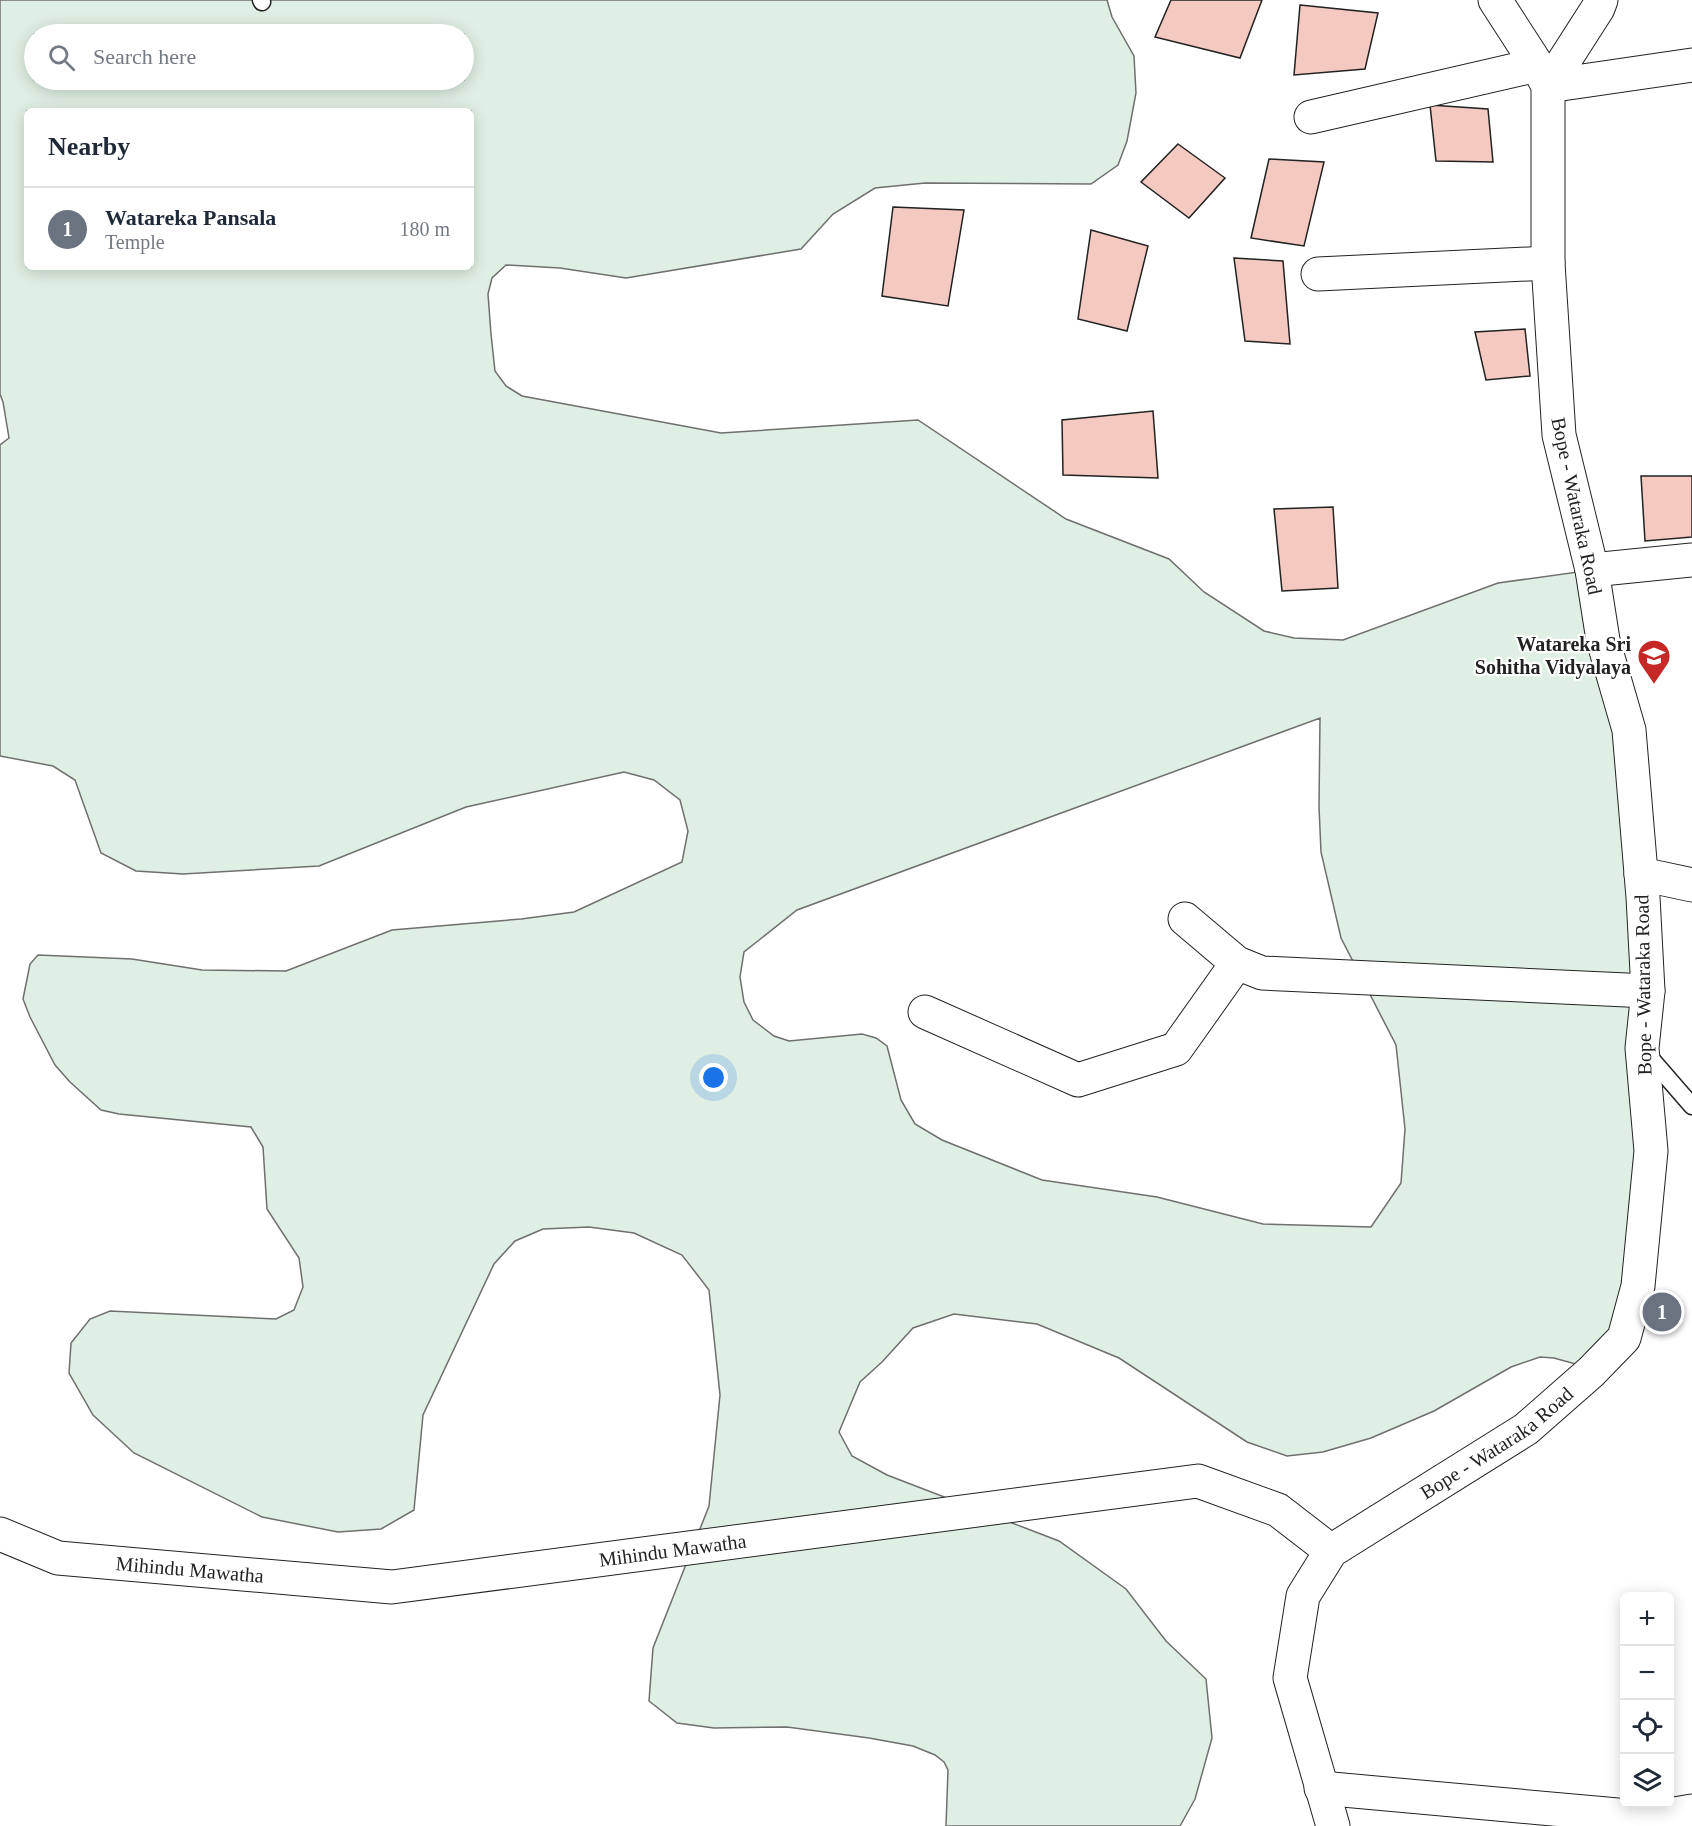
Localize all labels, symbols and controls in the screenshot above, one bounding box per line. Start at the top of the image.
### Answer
search box [24,24,474,90]
icon: search [45,41,78,74]
text: Search here [93,44,196,69]
text: Nearby [48,132,130,161]
text: Watareka Pansala [105,205,276,230]
text: 1 [63,218,73,240]
text: 180 m [399,218,450,240]
text: Temple [105,231,165,253]
street label: Bope - Wataraka Road [1546,415,1607,597]
place label: Watareka Sri Sohitha Vidyalaya [1475,633,1631,679]
school or university icon: Watareka Sri Sohitha Vidyalaya [1636,638,1672,685]
street label: Bope - Wataraka Road [1630,894,1657,1076]
your location [699,1063,728,1092]
pin: 1 [1642,1290,1682,1334]
street label: Bope - Wataraka Road [1416,1382,1577,1503]
street label: Mihindu Mawatha [598,1530,748,1571]
street label: Mihindu Mawatha [115,1552,265,1587]
map controls [1620,1592,1674,1808]
button: + [1620,1592,1674,1646]
button: − [1620,1646,1674,1700]
button: locate [1620,1700,1674,1754]
button: layers [1620,1754,1674,1808]

